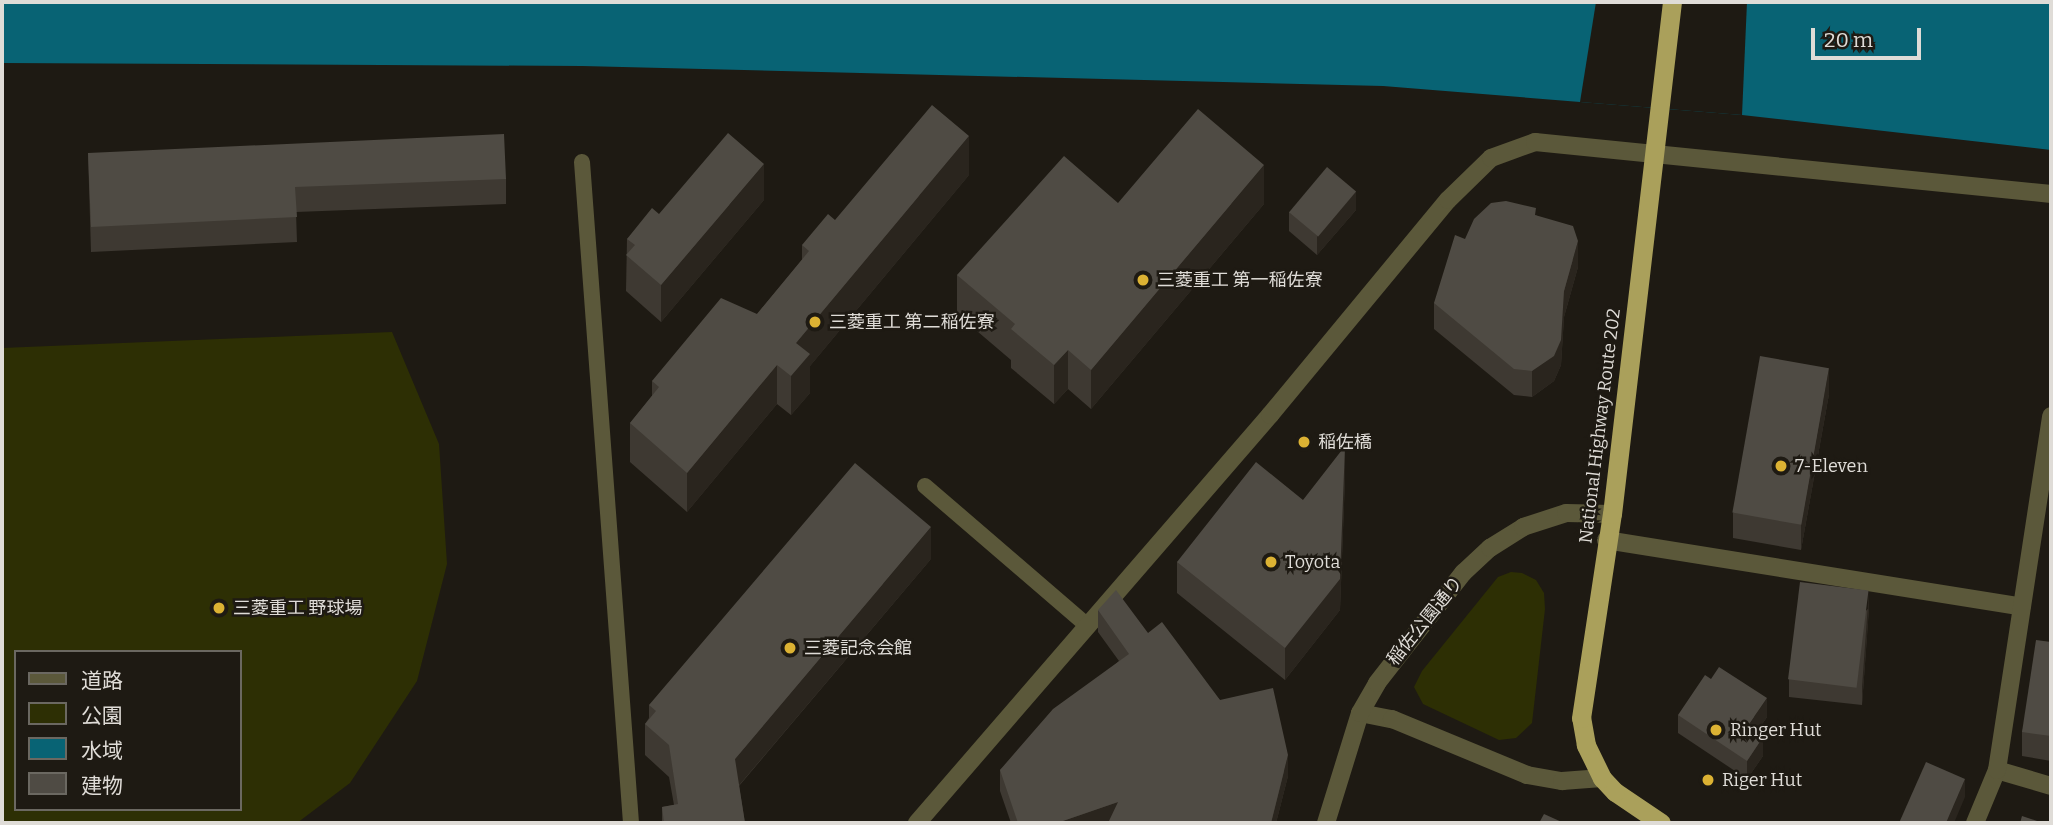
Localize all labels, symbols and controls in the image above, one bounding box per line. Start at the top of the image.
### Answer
scale bar [1815,14,1925,58]
text: 20 m [1824,27,1873,53]
place label: 三菱重工 第一稲佐寮 [1157,269,1323,291]
marker: 三菱重工 第一稲佐寮 [1135,272,1151,288]
street label: National Highway Route 202 [1575,307,1625,545]
place label: 三菱重工 第二稲佐寮 [829,311,995,333]
marker: 三菱重工 第二稲佐寮 [807,314,823,330]
place label: 稲佐橋 [1318,431,1372,453]
marker: 稲佐橋 [1296,434,1312,450]
place label: 7-Eleven [1795,455,1868,477]
marker: 7-Eleven [1773,458,1789,474]
place label: Toyota [1285,551,1340,573]
marker: Toyota [1263,554,1279,570]
street label: 稲佐公園通り [1383,572,1467,670]
place label: 三菱重工 野球場 [233,597,363,619]
marker: 三菱重工 野球場 [211,600,227,616]
place label: 三菱記念会館 [804,637,912,659]
marker: 三菱記念会館 [782,640,798,656]
legend [14,650,242,811]
text: 道路 [81,668,123,694]
text: 公園 [81,703,123,729]
place label: Ringer Hut [1730,719,1822,741]
marker: Ringer Hut [1708,722,1724,738]
text: 水域 [81,738,123,764]
place label: Riger Hut [1722,769,1802,791]
marker: Riger Hut [1700,772,1716,788]
text: 建物 [81,773,123,799]

